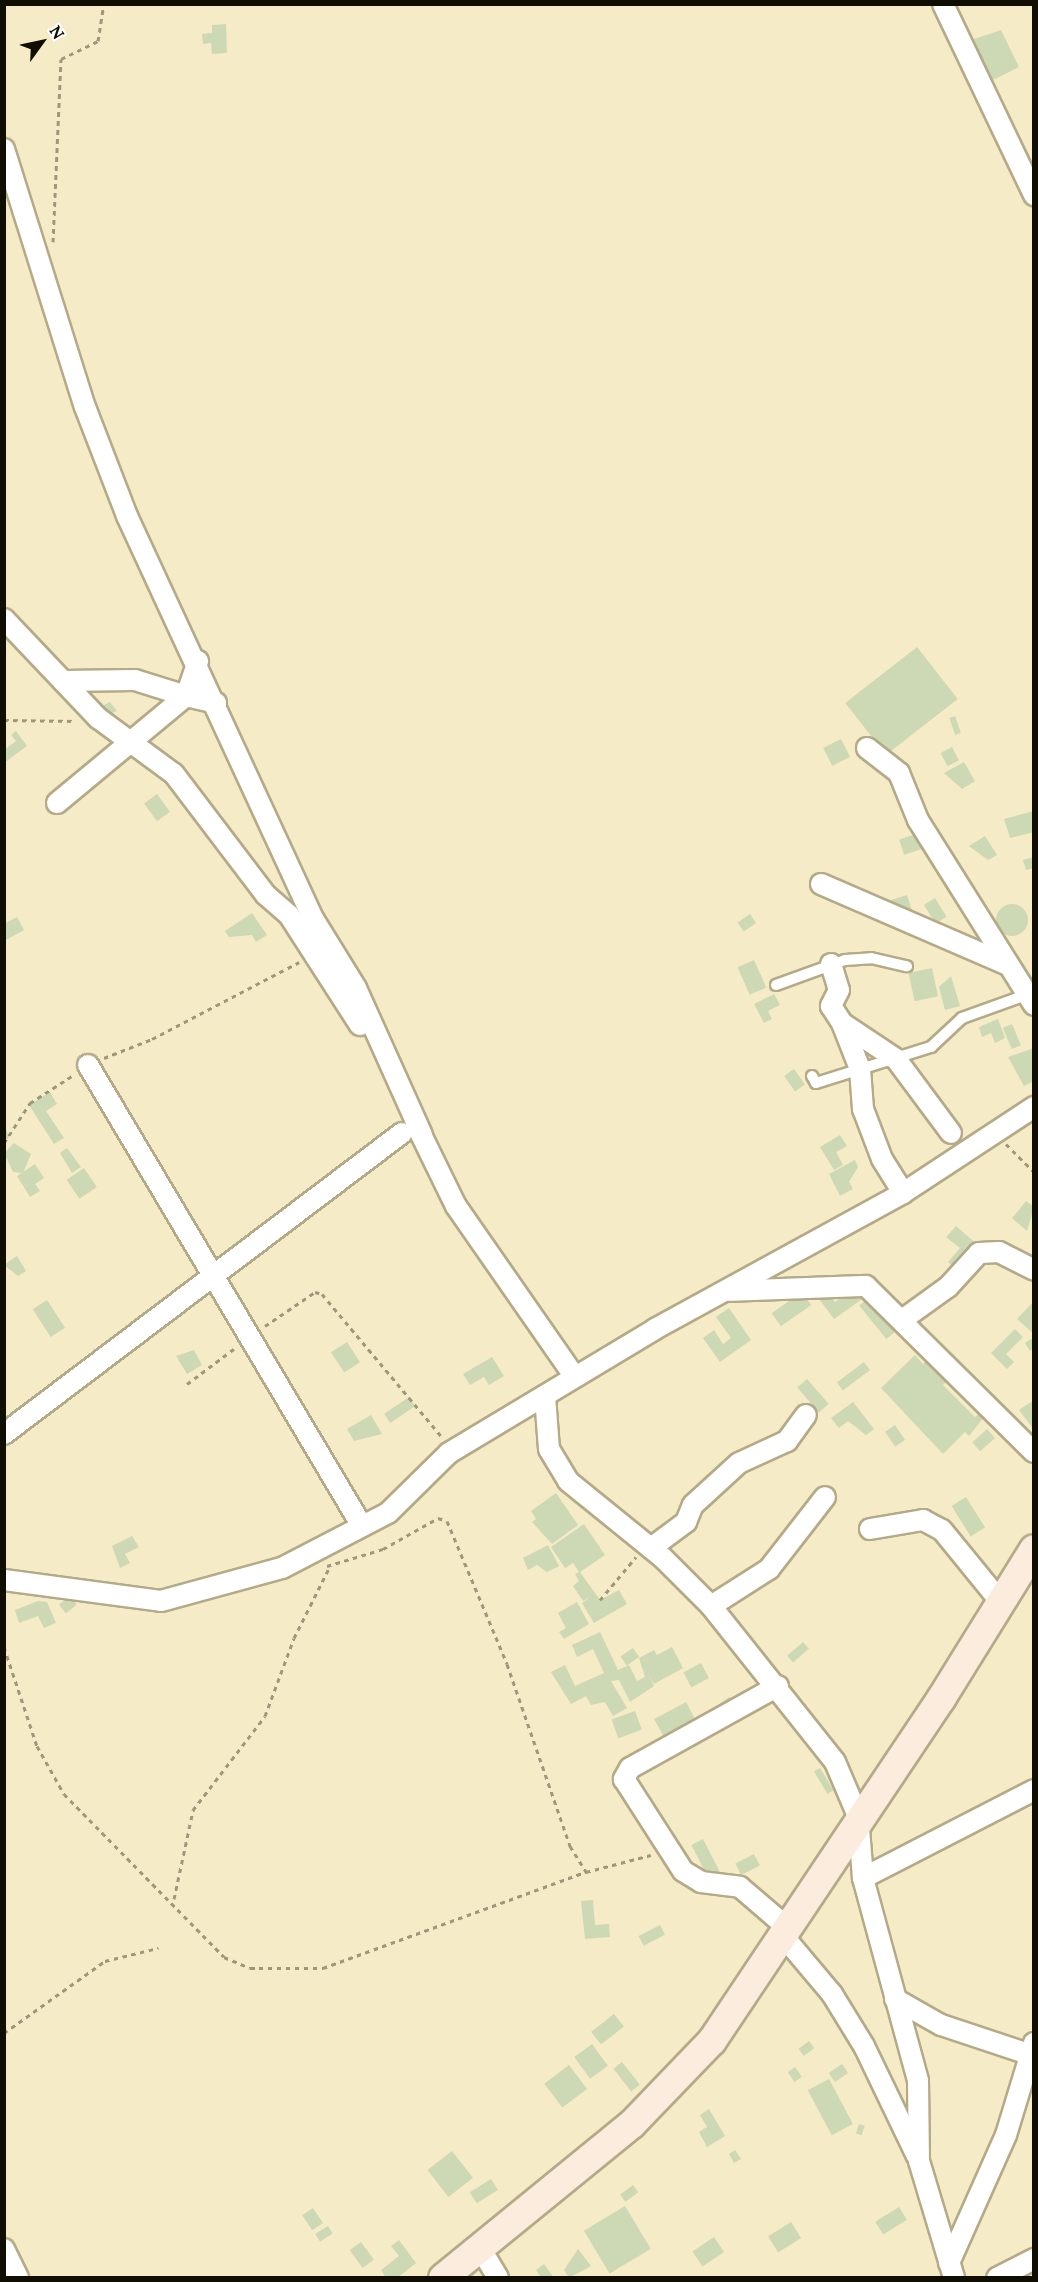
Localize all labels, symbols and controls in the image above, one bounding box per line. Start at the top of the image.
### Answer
north arrow [12,12,72,72]
text: N [45,22,69,43]

